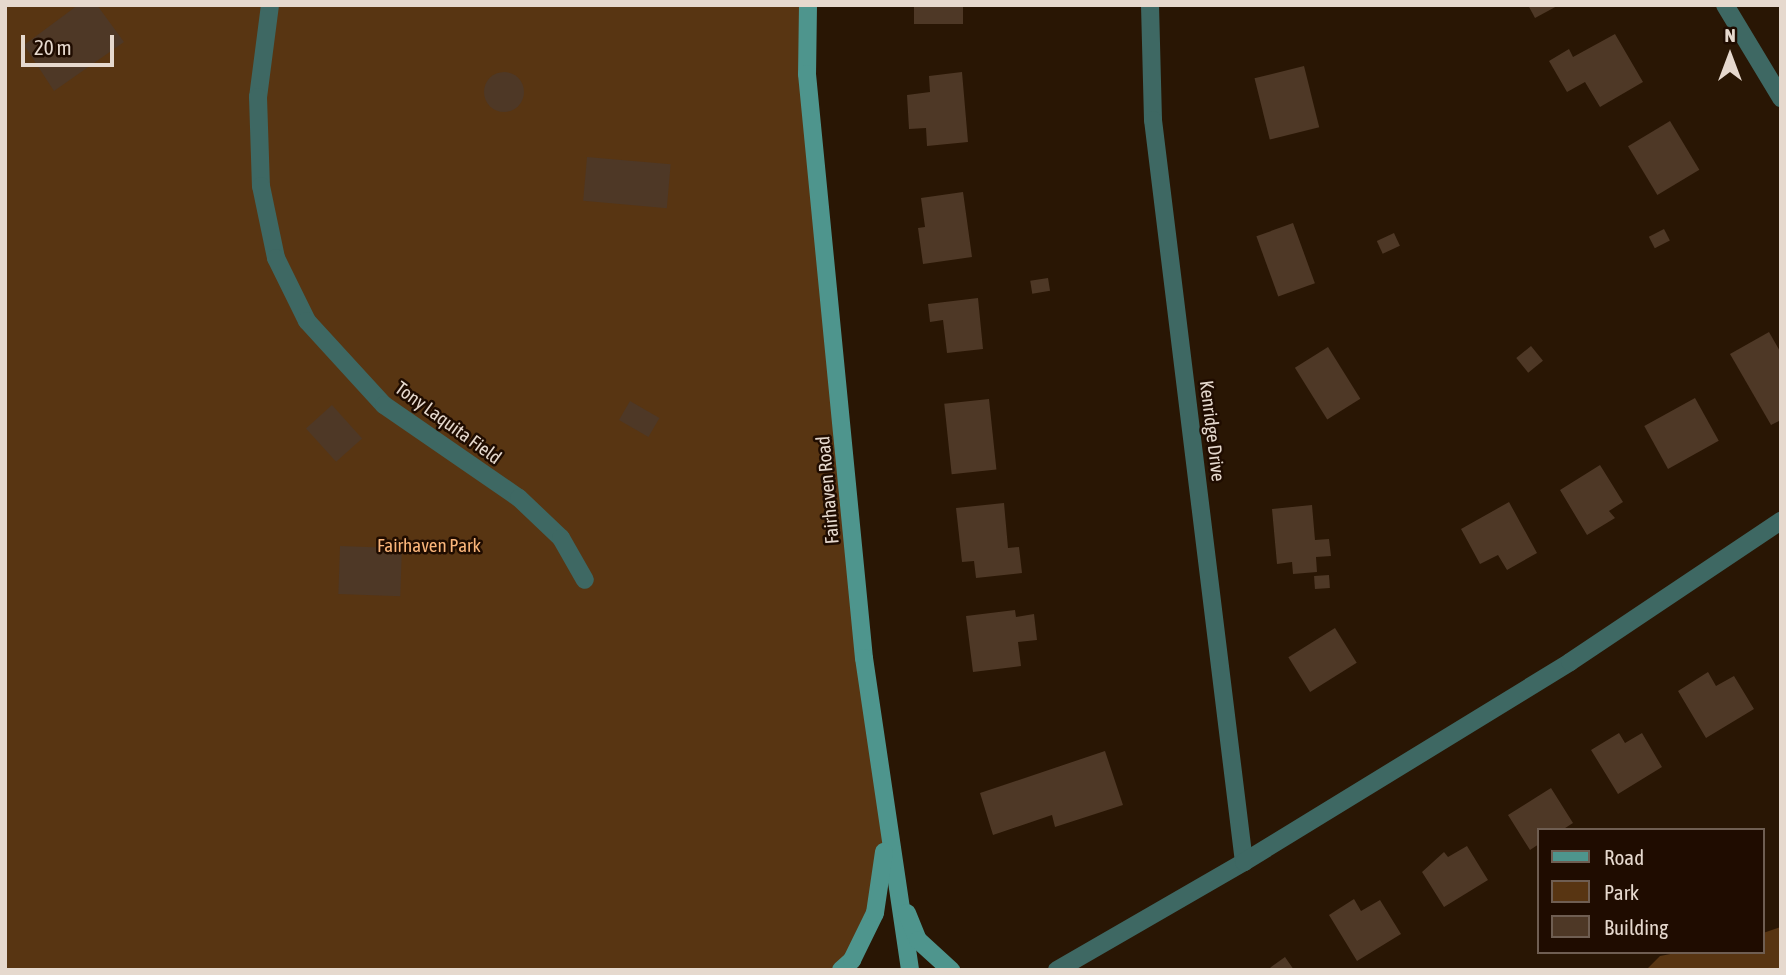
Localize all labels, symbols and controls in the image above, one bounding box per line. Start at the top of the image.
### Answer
scale bar [24,21,117,65]
north arrow [1695,21,1765,91]
text: N [1724,24,1736,46]
text: 20 m [34,35,72,59]
street label: Tony Laquita Field [390,377,506,469]
street label: Kenridge Drive [1194,379,1230,483]
street label: Fairhaven Road [812,435,844,545]
park label: Fairhaven Park [377,535,481,557]
legend [1538,828,1765,954]
text: Road [1604,845,1644,869]
text: Park [1604,880,1639,904]
text: Building [1604,915,1668,939]

